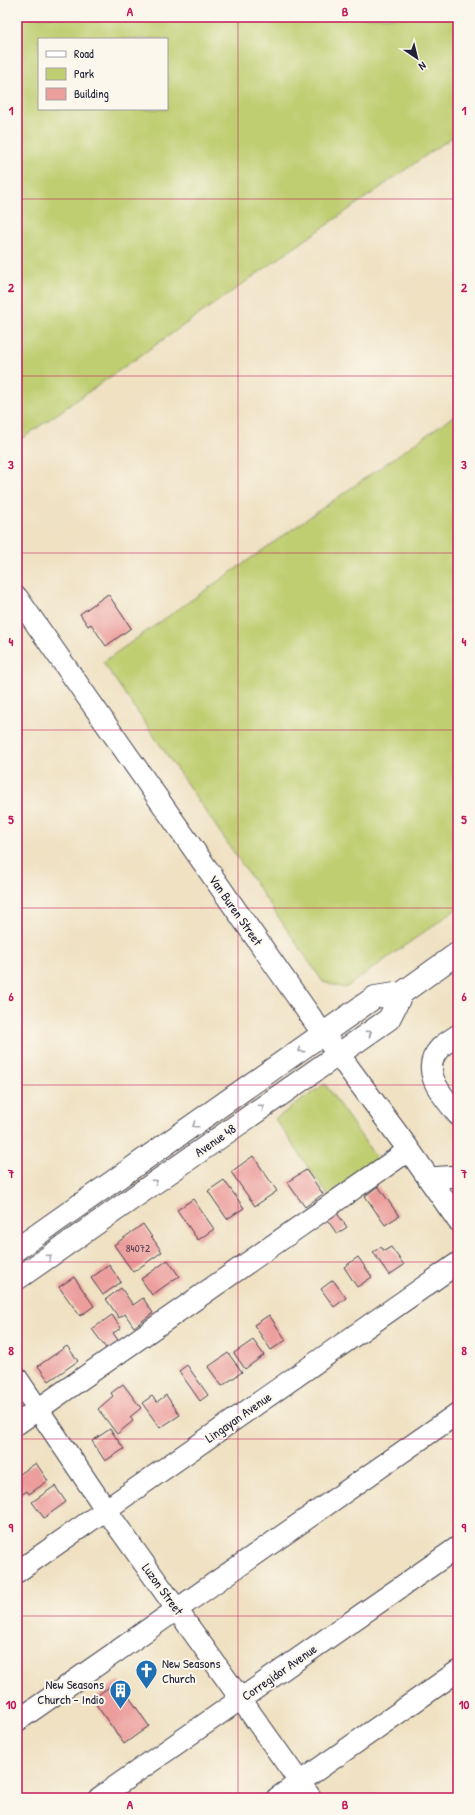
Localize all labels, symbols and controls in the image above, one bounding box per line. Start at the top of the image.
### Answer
text: A [127,2,134,20]
text: B [342,2,349,20]
legend [38,38,168,110]
north arrow [397,38,437,78]
text: Road [74,45,94,62]
text: N [416,59,429,74]
text: Park [74,65,94,82]
text: Building [74,85,109,102]
text: 1 [9,101,14,119]
text: 1 [462,101,467,119]
text: 2 [8,278,15,296]
text: 2 [461,278,468,296]
text: 3 [8,455,14,473]
text: 3 [461,455,467,473]
text: 4 [9,632,14,650]
text: 4 [462,632,467,650]
text: 5 [8,810,14,828]
text: 5 [461,810,467,828]
street label: Van Buren Street [205,871,267,949]
text: 6 [8,987,14,1005]
text: 6 [461,987,467,1005]
one-way arrow [365,1030,372,1038]
one-way arrow [299,1045,306,1052]
one-way arrow [258,1104,265,1112]
street label: Avenue 48 [191,1119,239,1161]
one-way arrow [192,1120,199,1128]
text: 7 [7,1164,15,1182]
text: 7 [460,1164,468,1182]
one-way arrow [151,1180,158,1187]
house number: 84072 [126,1241,150,1255]
one-way arrow [45,1254,52,1262]
text: 8 [8,1341,14,1359]
text: 8 [461,1341,467,1359]
street label: Lingayan Avenue [201,1388,275,1446]
text: 9 [9,1518,14,1536]
text: 9 [462,1518,467,1536]
street label: Luzon Street [138,1559,188,1619]
street label: Corregidor Avenue [238,1640,320,1704]
place label: New Seasons Church [162,1654,220,1687]
church icon: New Seasons Church [134,1657,160,1690]
place label: New Seasons Church - Indio [37,1675,104,1708]
building icon: New Seasons Church - Indio [107,1678,133,1711]
text: 10 [6,1695,16,1713]
text: 10 [459,1695,469,1713]
text: A [127,1795,134,1813]
text: B [342,1795,349,1813]

